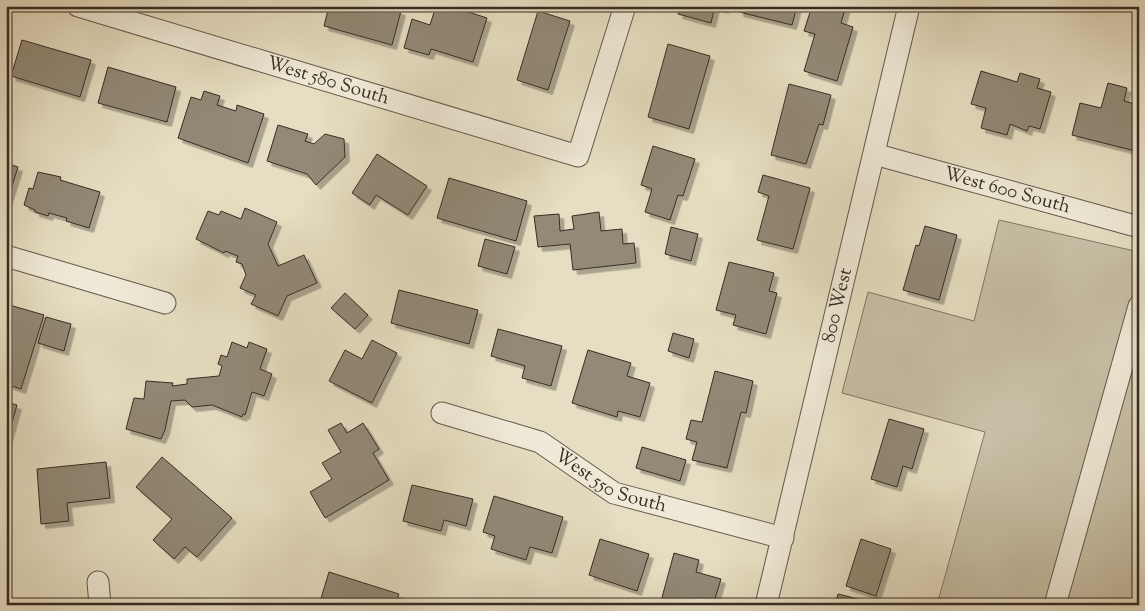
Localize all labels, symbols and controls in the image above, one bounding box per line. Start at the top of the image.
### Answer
street label: West 580 South [263,50,393,112]
street label: West 600 South [941,160,1073,221]
street label: 800 West [816,265,860,345]
street label: West 550 South [549,442,669,520]

